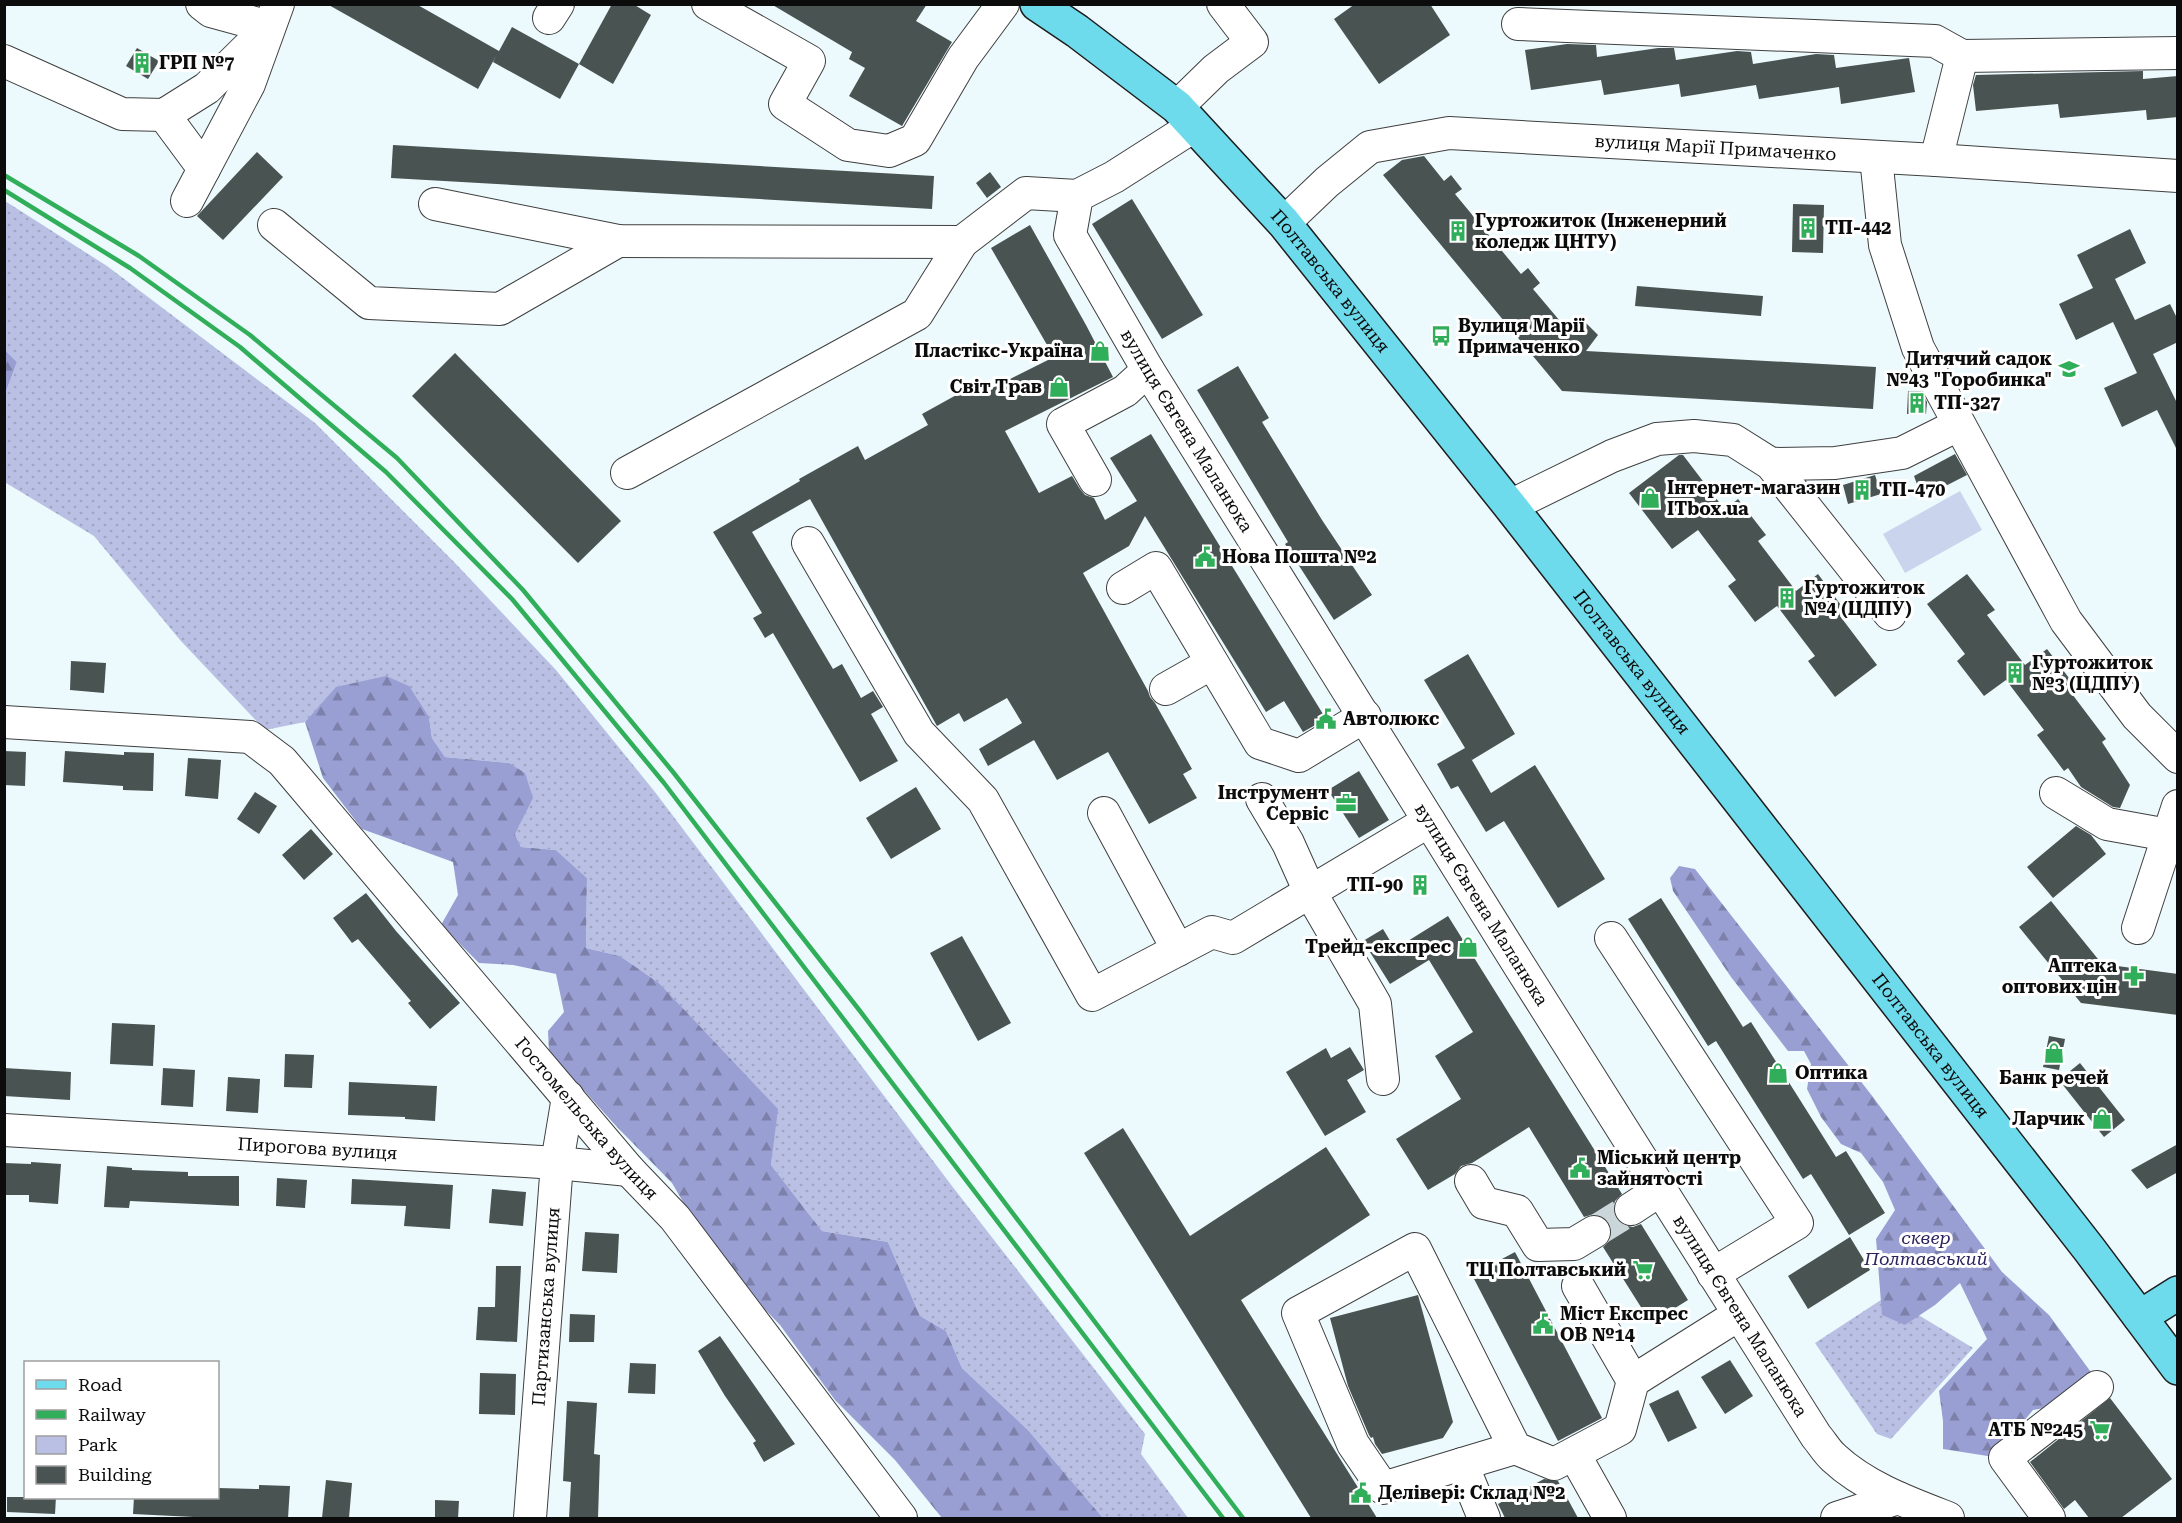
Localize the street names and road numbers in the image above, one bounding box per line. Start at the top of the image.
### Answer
street label: вулиця Марії Примаченко [1594,130,1837,164]
street label: Полтавська вулиця [1267,205,1394,357]
street label: вулиця Євгена Маланюка [1117,325,1258,536]
street label: Полтавська вулиця [1569,586,1695,738]
street label: вулиця Євгена Маланюка [1411,799,1553,1010]
street label: Полтавська вулиця [1868,969,1994,1122]
street label: Гостомельська вулиця [511,1033,663,1204]
street label: Пирогова вулиця [237,1133,398,1163]
street label: Партизанська вулиця [528,1206,564,1407]
street label: вулиця Євгена Маланюка [1669,1211,1812,1421]

